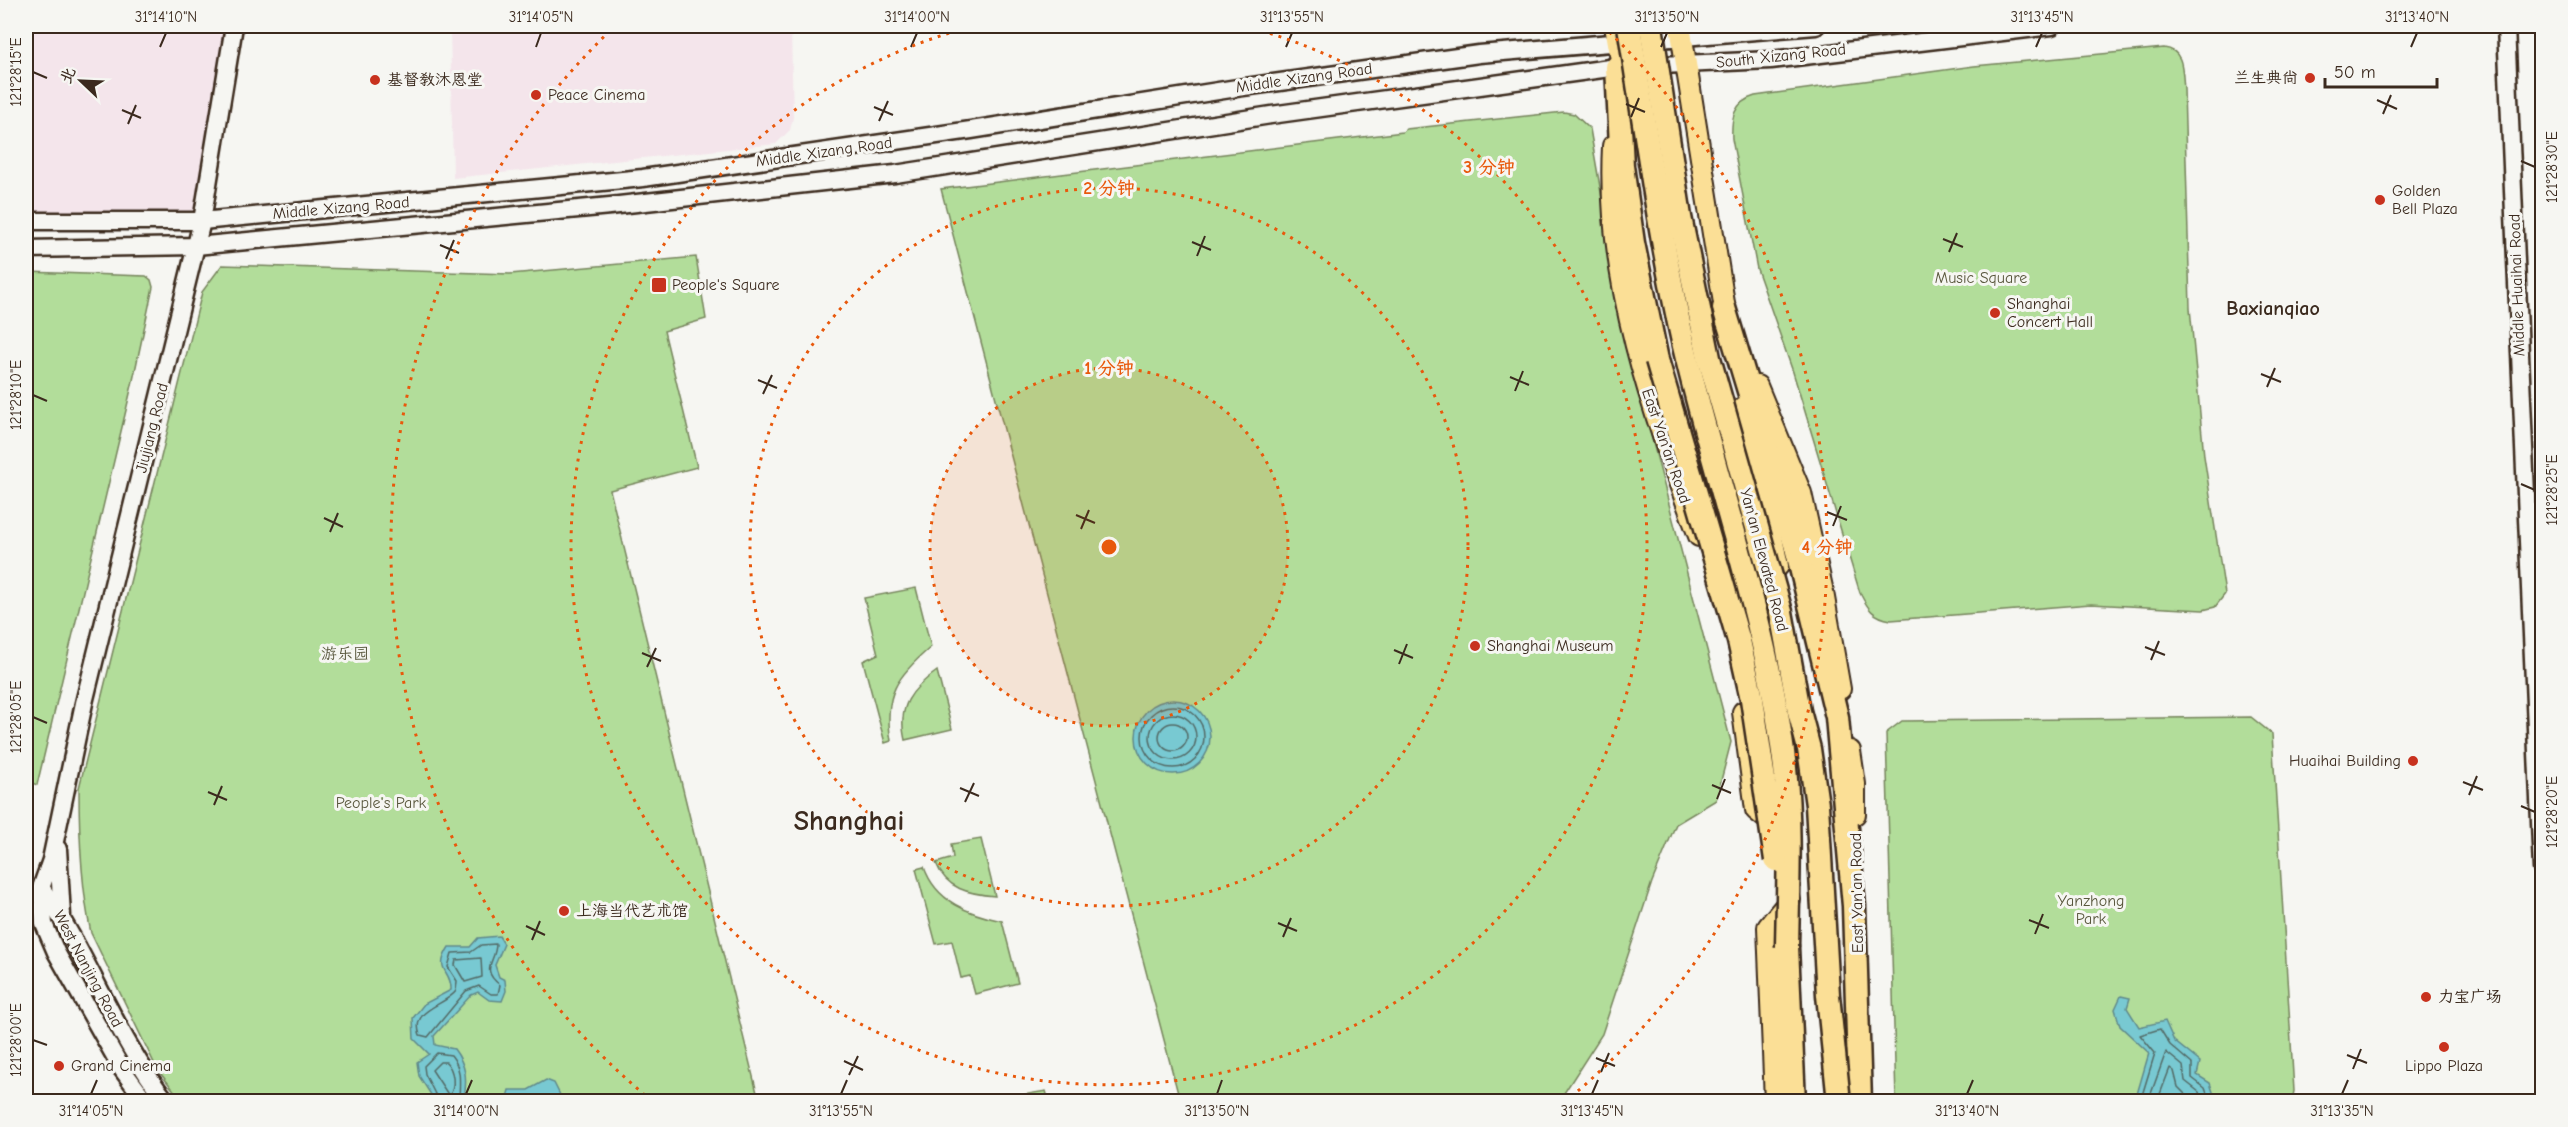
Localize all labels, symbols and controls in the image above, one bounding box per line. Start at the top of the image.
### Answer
text: 31°14'10"N [135,8,197,26]
text: 31°14'05"N [509,8,573,26]
text: 31°14'00"N [884,8,950,26]
text: 31°13'55"N [1260,8,1324,26]
text: 31°13'50"N [1635,8,1699,26]
text: 31°13'45"N [2010,8,2074,26]
text: 31°13'40"N [2385,8,2449,26]
text: 121°28'15"E [7,37,25,107]
street label: South Xizang Road [1715,40,1847,72]
north arrow [51,51,111,111]
scale bar [2325,51,2438,89]
street label: Middle Xizang Road [1235,60,1373,96]
text: 50 m [2334,62,2376,83]
text: 北 [57,65,80,86]
place label: 兰生典尚 [2234,69,2298,87]
place label: 基督教沐恩堂 [387,71,483,89]
marker: 兰生典尚 [2303,71,2317,85]
marker: 基督教沐恩堂 [368,73,382,87]
place label: Peace Cinema [548,86,645,104]
marker: Peace Cinema [529,88,543,102]
text: 121°28'30"E [2543,131,2561,203]
street label: Middle Xizang Road [755,134,893,170]
text: 3 分钟 [1463,157,1515,178]
text: 2 分钟 [1083,178,1135,199]
place label: Golden Bell Plaza [2392,182,2458,218]
street label: Middle Xizang Road [272,193,410,223]
marker: Golden Bell Plaza [2373,193,2387,207]
street label: Middle Huaihai Road [2506,213,2528,357]
park label: Music Square [1935,269,2027,287]
marker: People's Square [650,276,668,294]
place label: People's Square [672,276,780,294]
place label: Shanghai Concert Hall [2007,295,2093,331]
district label: Baxianqiao [2226,297,2320,320]
marker: Shanghai Concert Hall [1988,306,2002,320]
text: 1 分钟 [1084,358,1134,379]
text: 121°28'10"E [7,360,25,430]
street label: Jiujiang Road [132,381,172,475]
street label: East Yan'an Road [1638,386,1694,506]
text: 121°28'25"E [2543,454,2561,526]
street label: Yan'an Elevated Road [1736,486,1792,634]
centre of rings [1099,537,1119,557]
text: 4 分钟 [1802,537,1852,558]
place label: Shanghai Museum [1487,637,1613,655]
marker: Shanghai Museum [1468,639,1482,653]
park label: 游乐园 [321,645,369,663]
text: 121°28'05"E [7,681,25,753]
place label: Huaihai Building [2289,752,2401,770]
marker: Huaihai Building [2406,754,2420,768]
text: 121°28'20"E [2543,776,2561,848]
park label: People's Park [336,794,427,812]
district label: Shanghai [794,805,904,837]
street label: East Yan'an Road [1847,833,1867,953]
park label: Yanzhong Park [2058,892,2124,928]
place label: 上海当代艺术馆 [576,902,688,920]
marker: 上海当代艺术馆 [557,904,571,918]
street label: West Nanjing Road [50,908,126,1030]
place label: 力宝广场 [2438,988,2502,1006]
marker: 力宝广场 [2419,990,2433,1004]
text: 121°28'00"E [7,1003,25,1077]
marker: Lippo Plaza [2437,1040,2451,1054]
place label: Grand Cinema [71,1057,171,1075]
place label: Lippo Plaza [2405,1057,2483,1075]
marker: Grand Cinema [52,1059,66,1073]
text: 31°14'05"N [59,1102,123,1120]
text: 31°14'00"N [433,1102,499,1120]
text: 31°13'55"N [809,1102,873,1120]
text: 31°13'50"N [1185,1102,1249,1120]
text: 31°13'45"N [1560,1102,1624,1120]
text: 31°13'40"N [1935,1102,1999,1120]
text: 31°13'35"N [2310,1102,2374,1120]

